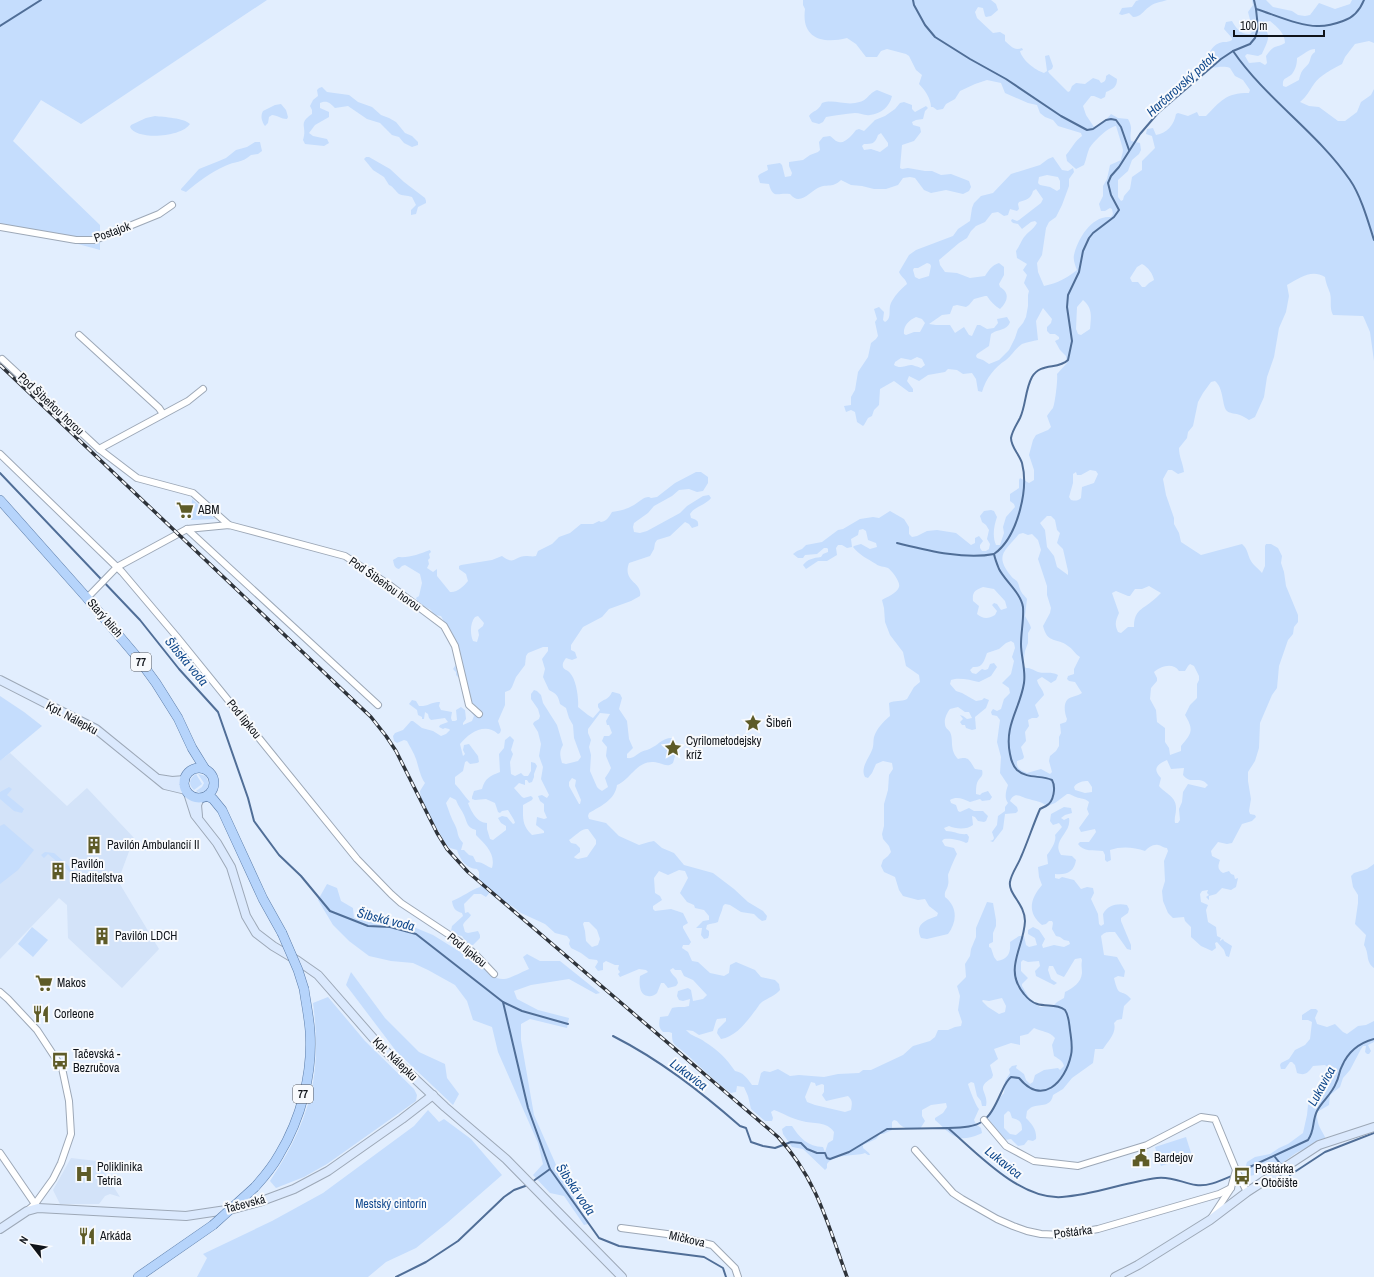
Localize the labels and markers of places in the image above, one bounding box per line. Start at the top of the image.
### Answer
supermarket icon: ABM [175,500,195,520]
place label: ABM [197,502,219,518]
place icon: Šibeň [743,713,763,733]
place label: Šibeň [766,715,792,731]
place label: Cyrilometodejsky kríž [686,733,762,763]
place icon: Cyrilometodejsky kríž [663,738,683,758]
building icon: Pavilón Ambulancií II [84,835,104,855]
place label: Pavilón Ambulancií II [107,837,199,853]
place label: Pavilón Riaditeľstva [71,856,123,886]
building icon: Pavilón Riaditeľstva [48,861,68,881]
building icon: Pavilón LDCH [92,926,112,946]
place label: Pavilón LDCH [115,928,177,944]
supermarket icon: Makos [34,973,54,993]
place label: Makos [57,975,86,991]
restaurant icon: Corleone [31,1004,51,1024]
place label: Corleone [54,1006,94,1022]
place label: Tačevská - Bezručova [73,1046,121,1076]
bus stop icon: Tačevská - Bezručova [50,1051,70,1071]
public building icon: Bardejov [1131,1148,1151,1168]
place label: Bardejov [1154,1150,1193,1166]
place label: Poliklinika Tetria [97,1159,143,1189]
place label: Poštárka - Otočište [1255,1161,1298,1191]
hospital icon: Poliklinika Tetria [74,1164,94,1184]
bus stop icon: Poštárka - Otočište [1232,1166,1252,1186]
restaurant icon: Arkáda [77,1226,97,1246]
place label: Arkáda [99,1228,132,1244]

